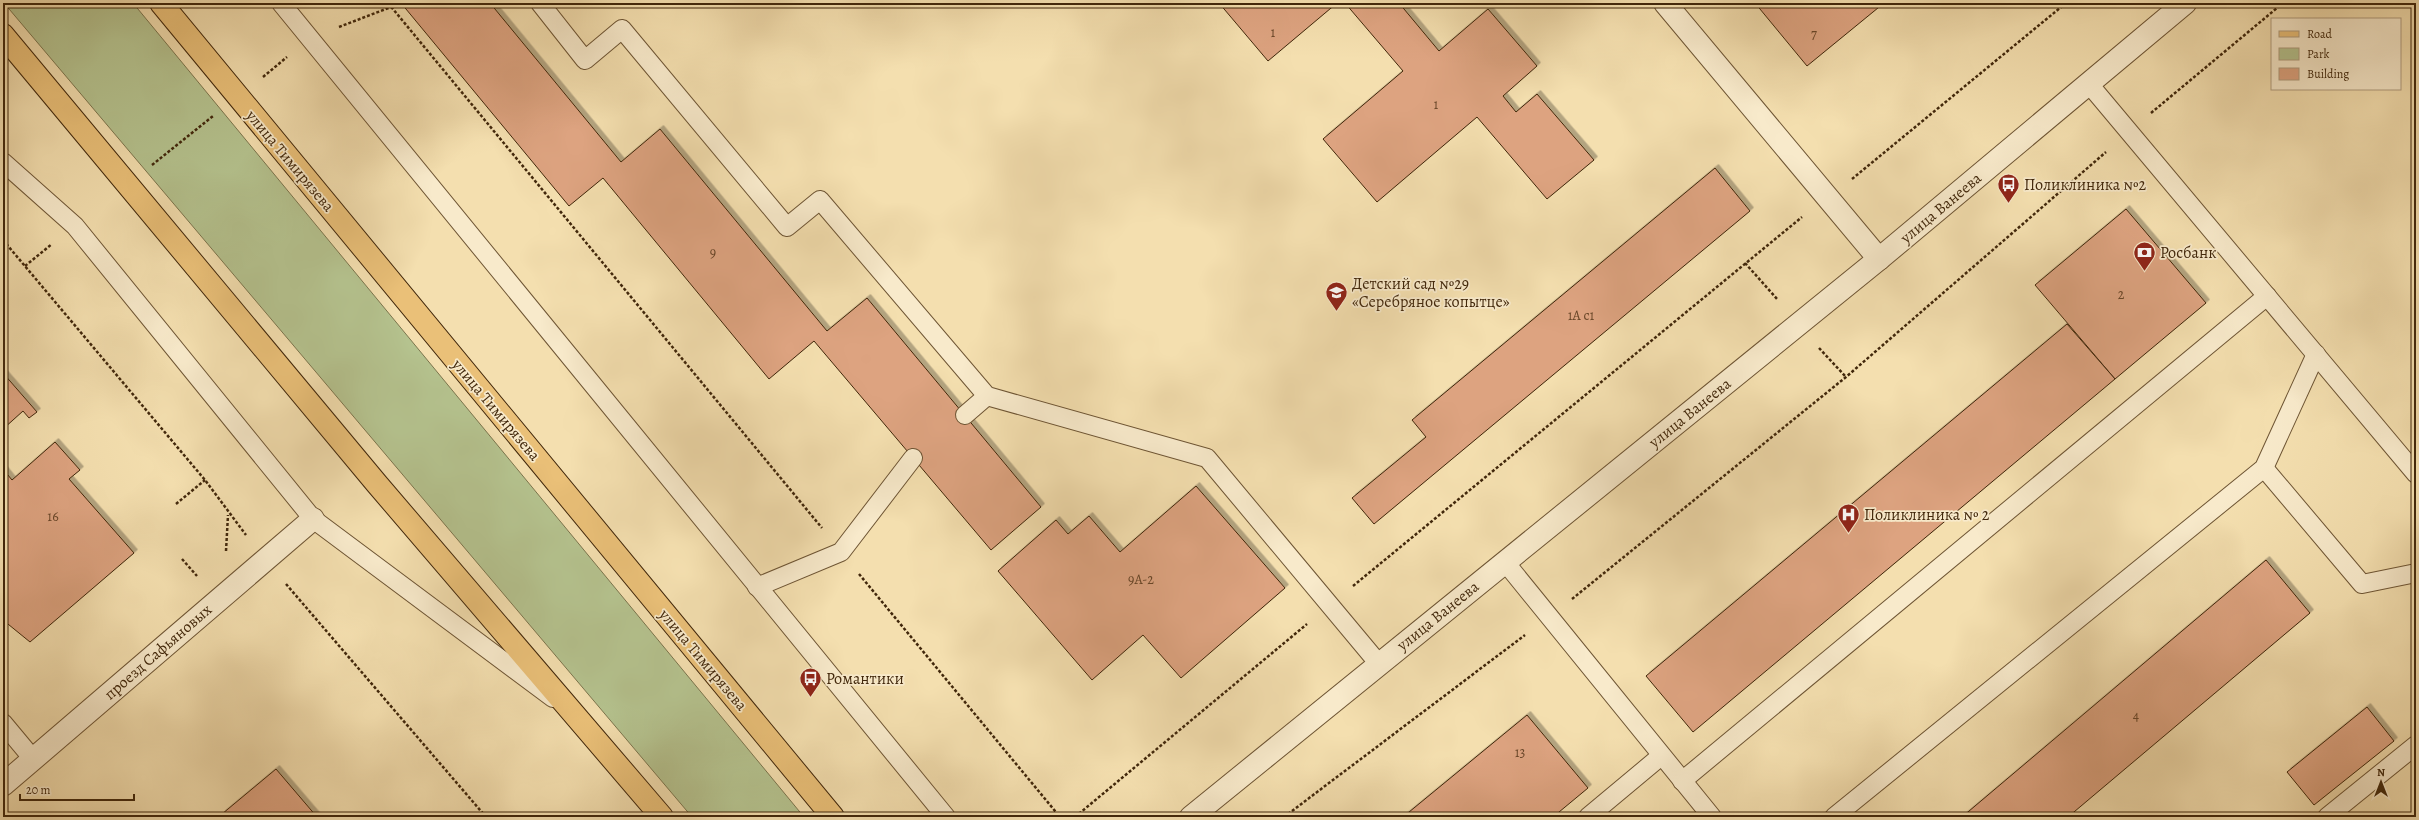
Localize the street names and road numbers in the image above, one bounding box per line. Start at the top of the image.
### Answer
street label: улица Тимирязева [240,105,340,217]
street label: улица Ванеева [1895,167,1987,249]
street label: улица Тимирязева [446,354,546,466]
street label: улица Ванеева [1644,373,1736,454]
street label: улица Ванеева [1392,576,1484,657]
street label: проезд Сафьяновых [99,599,217,705]
street label: улица Тимирязева [653,604,753,716]

